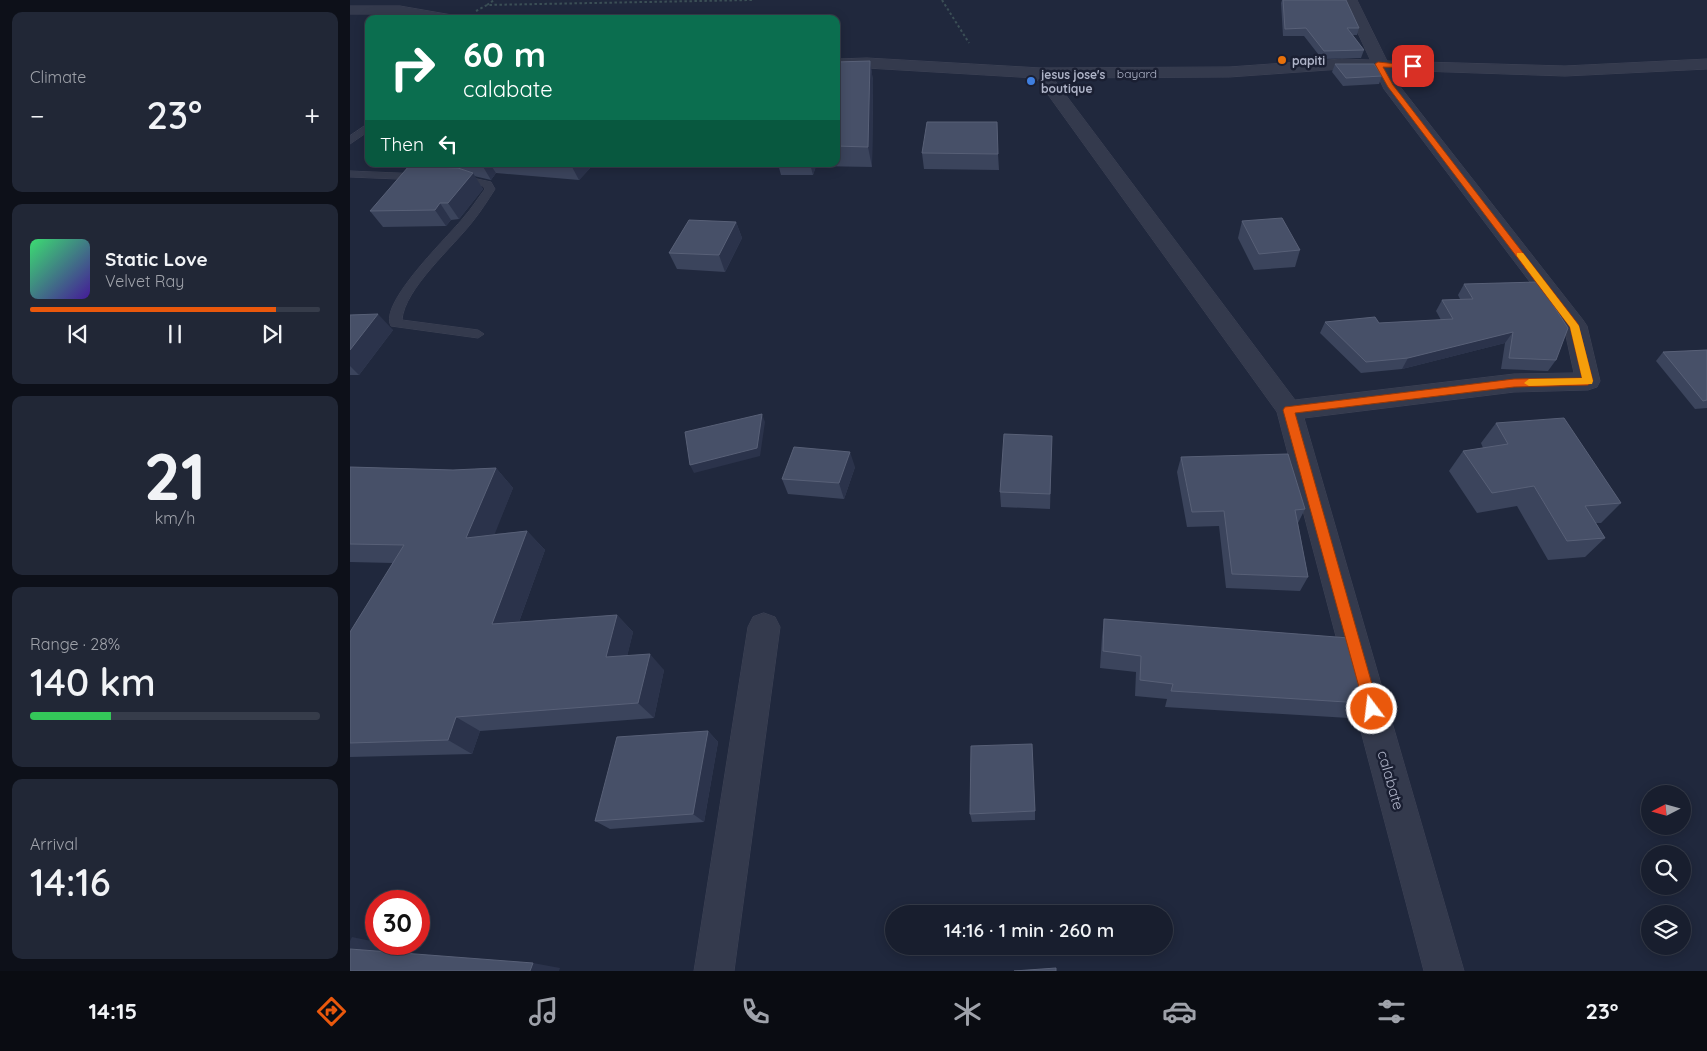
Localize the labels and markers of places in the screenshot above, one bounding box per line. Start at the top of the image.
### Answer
pin [1392,45,1434,87]
place label: papiti [1292,53,1325,68]
marker: papiti [1276,54,1288,66]
place label: jesus jose's boutique [1040,67,1106,96]
marker: jesus jose's boutique [1025,75,1037,87]

